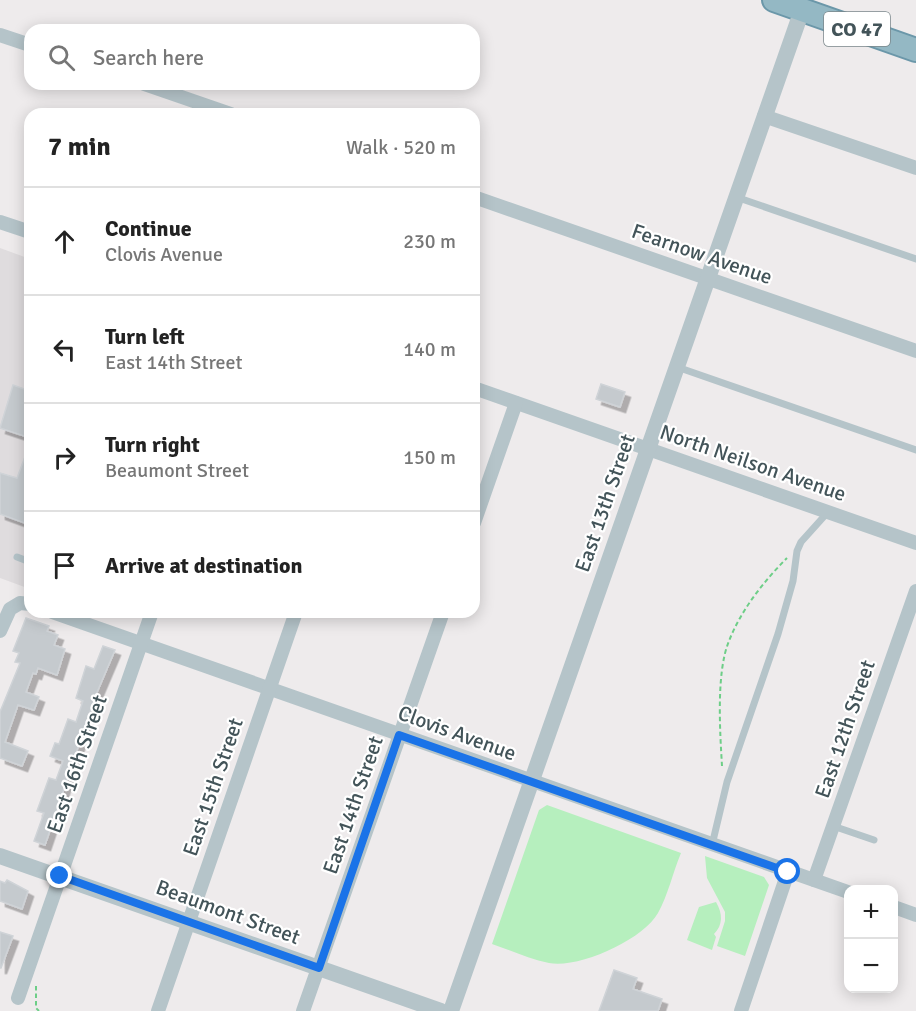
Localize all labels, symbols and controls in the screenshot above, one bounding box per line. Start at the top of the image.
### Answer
road number: CO 47 [824,12,890,46]
search box [24,24,480,90]
icon: search [45,41,78,74]
text: Search here [93,44,204,71]
text: 7 min [48,131,111,163]
text: Walk · 520 m [346,135,456,160]
text: Continue [105,215,192,242]
street label: Fearnow Avenue [628,218,776,290]
icon: ahead [48,225,81,258]
text: 230 m [403,229,456,254]
text: Clovis Avenue [105,242,223,267]
text: Turn left [105,323,185,350]
icon: left [48,333,81,366]
text: 140 m [403,337,456,362]
text: East 14th Street [105,350,242,375]
street label: North Neilson Avenue [656,419,850,507]
text: Turn right [105,431,200,458]
street label: East 13th Street [569,431,641,575]
icon: right [48,441,81,474]
text: 150 m [403,445,456,470]
text: Beaumont Street [105,458,249,483]
icon: arrive [48,549,81,582]
text: Arrive at destination [105,552,302,579]
street label: East 12th Street [809,657,881,801]
street label: East 16th Street [41,692,113,836]
street label: Clovis Avenue [394,700,520,766]
street label: East 15th Street [177,715,249,859]
street label: East 14th Street [317,733,389,877]
route start [774,858,800,884]
route end [46,862,72,888]
street label: Beaumont Street [153,874,303,950]
map controls [844,885,898,993]
button: + [844,885,898,939]
button: − [844,939,898,993]

